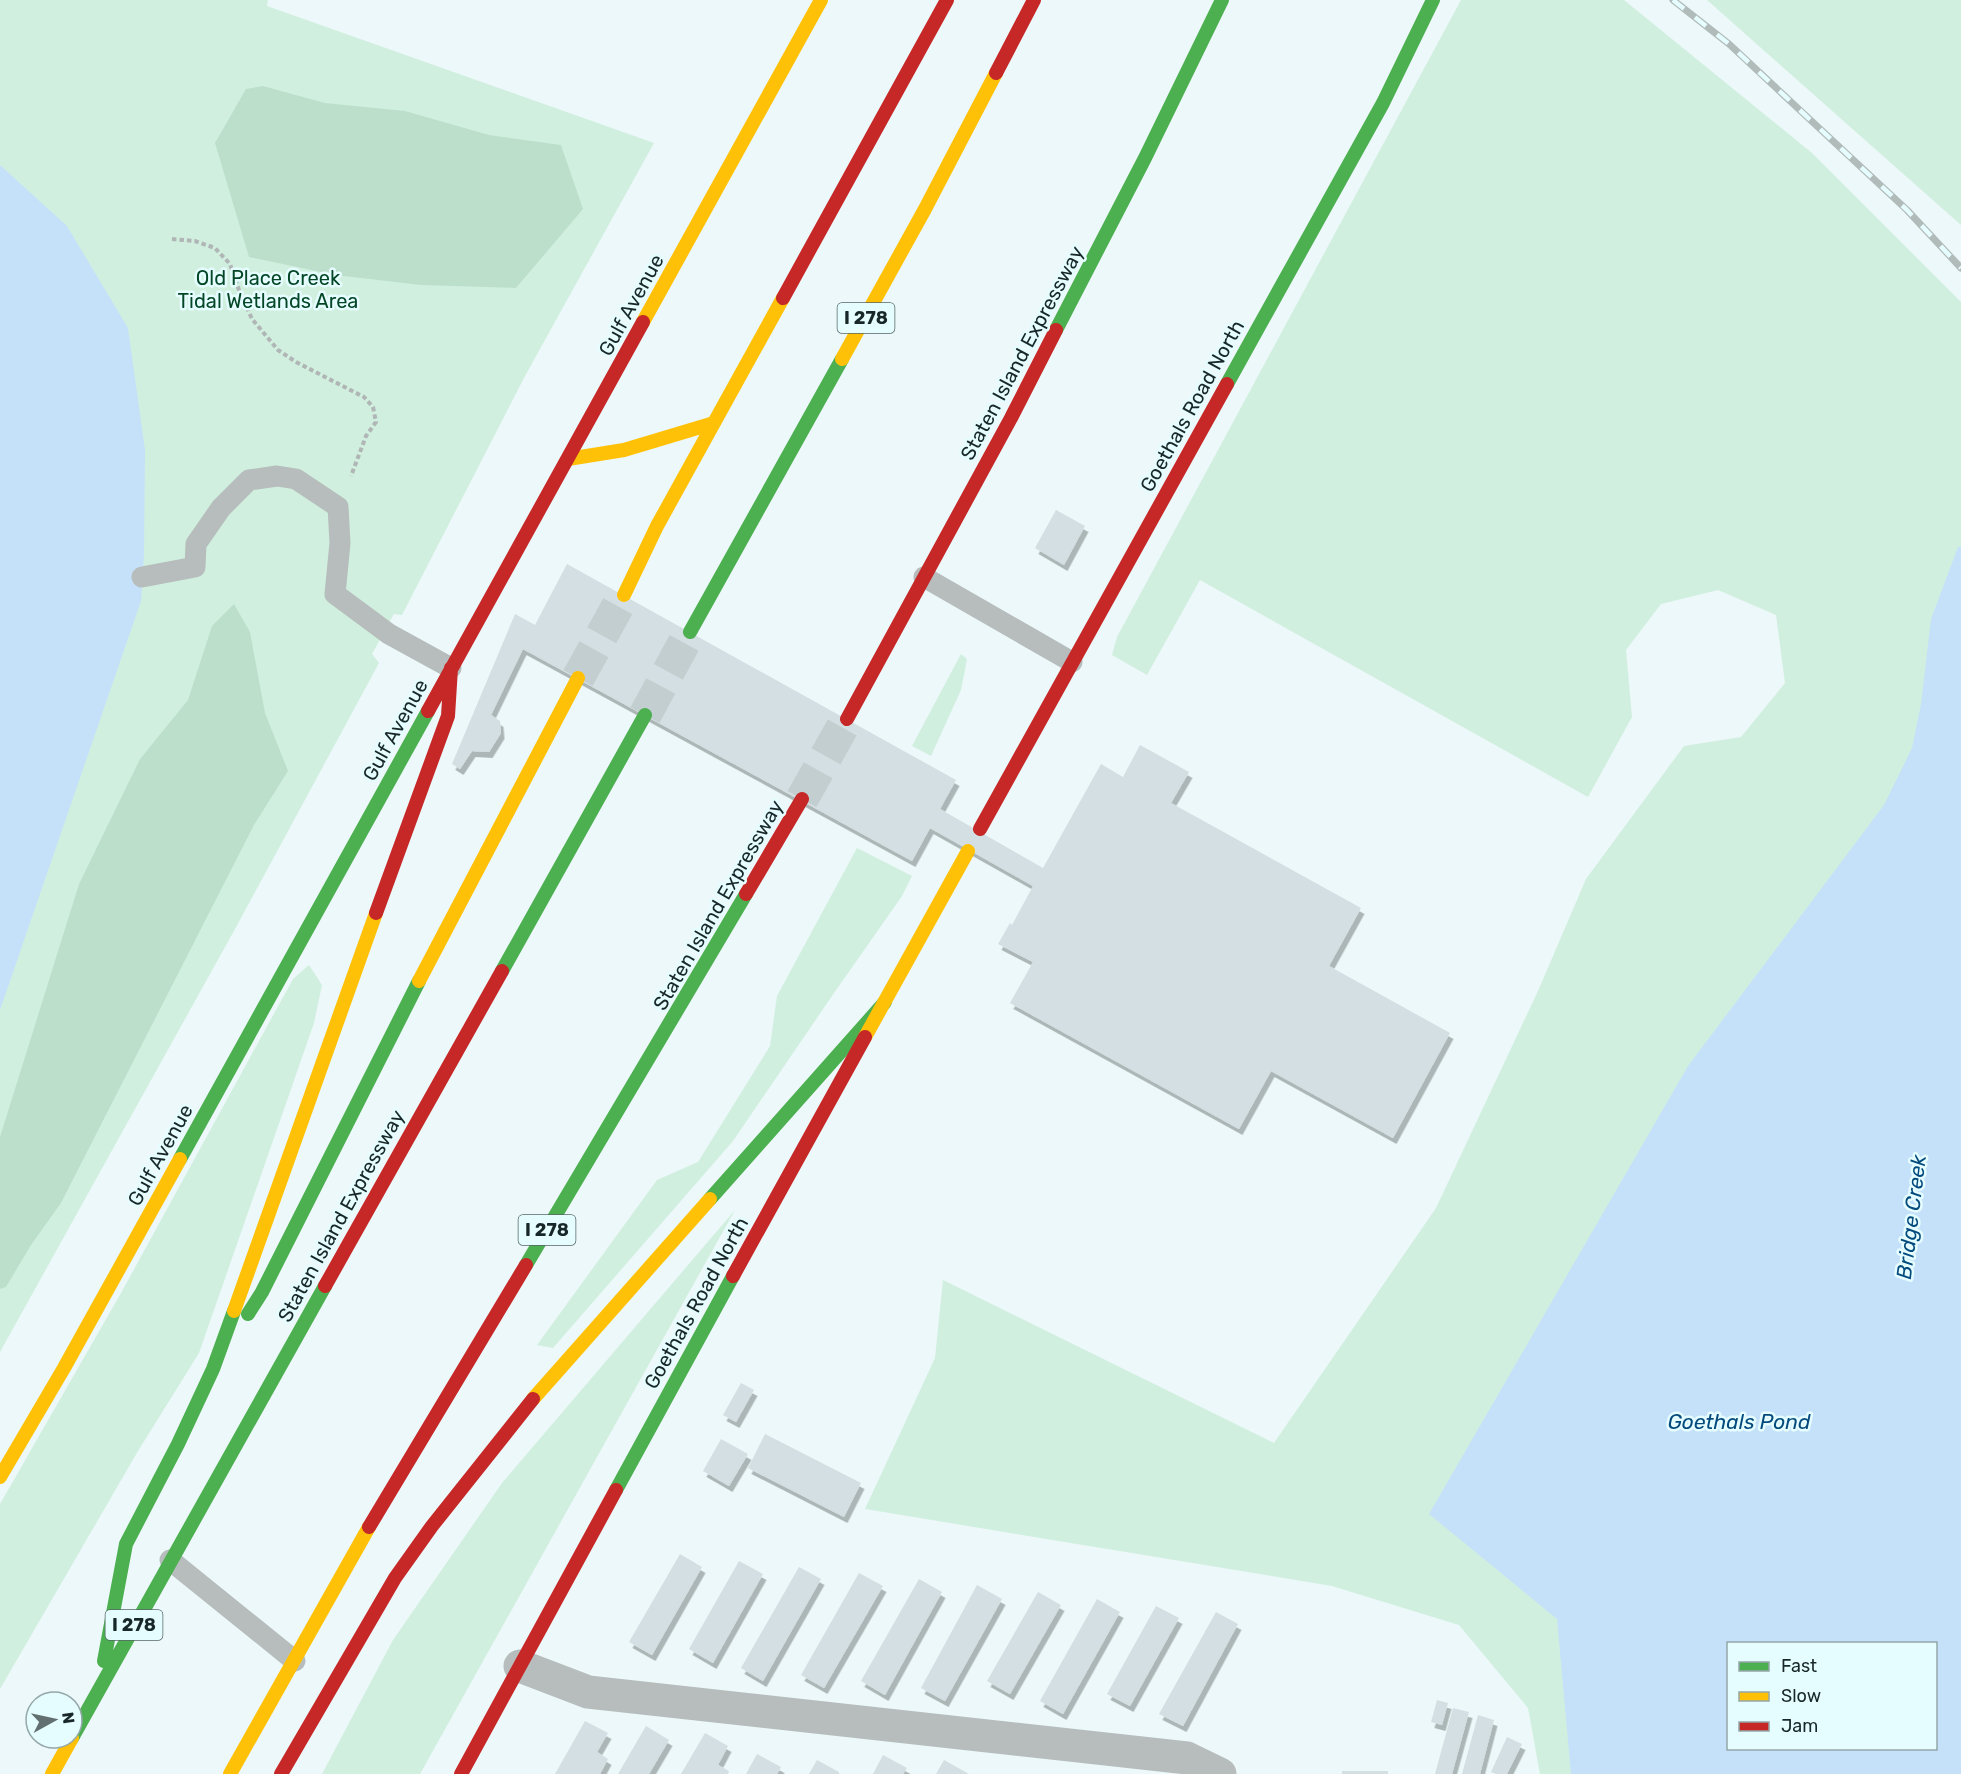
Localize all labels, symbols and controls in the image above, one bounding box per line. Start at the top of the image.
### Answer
street label: Staten Island Expressway [955,242,1089,464]
street label: Gulf Avenue [593,250,669,360]
park label: Old Place Creek Tidal Wetlands Area [178,266,358,313]
road number: I 278 [838,303,894,333]
street label: Goethals Road North [1135,316,1249,496]
street label: Gulf Avenue [357,675,433,785]
street label: Staten Island Expressway [648,796,788,1014]
street label: Gulf Avenue [122,1100,198,1210]
street label: Staten Island Expressway [273,1106,409,1326]
water label: Bridge Creek [1891,1152,1931,1281]
street label: Goethals Road North [639,1213,753,1393]
road number: I 278 [518,1215,576,1245]
water label: Goethals Pond [1668,1409,1811,1434]
road number: I 278 [106,1610,162,1640]
legend [1727,1642,1937,1750]
text: Fast [1781,1655,1817,1677]
text: Slow [1781,1685,1821,1707]
north arrow [24,1690,84,1750]
text: N [58,1711,79,1725]
text: Jam [1781,1715,1818,1737]

